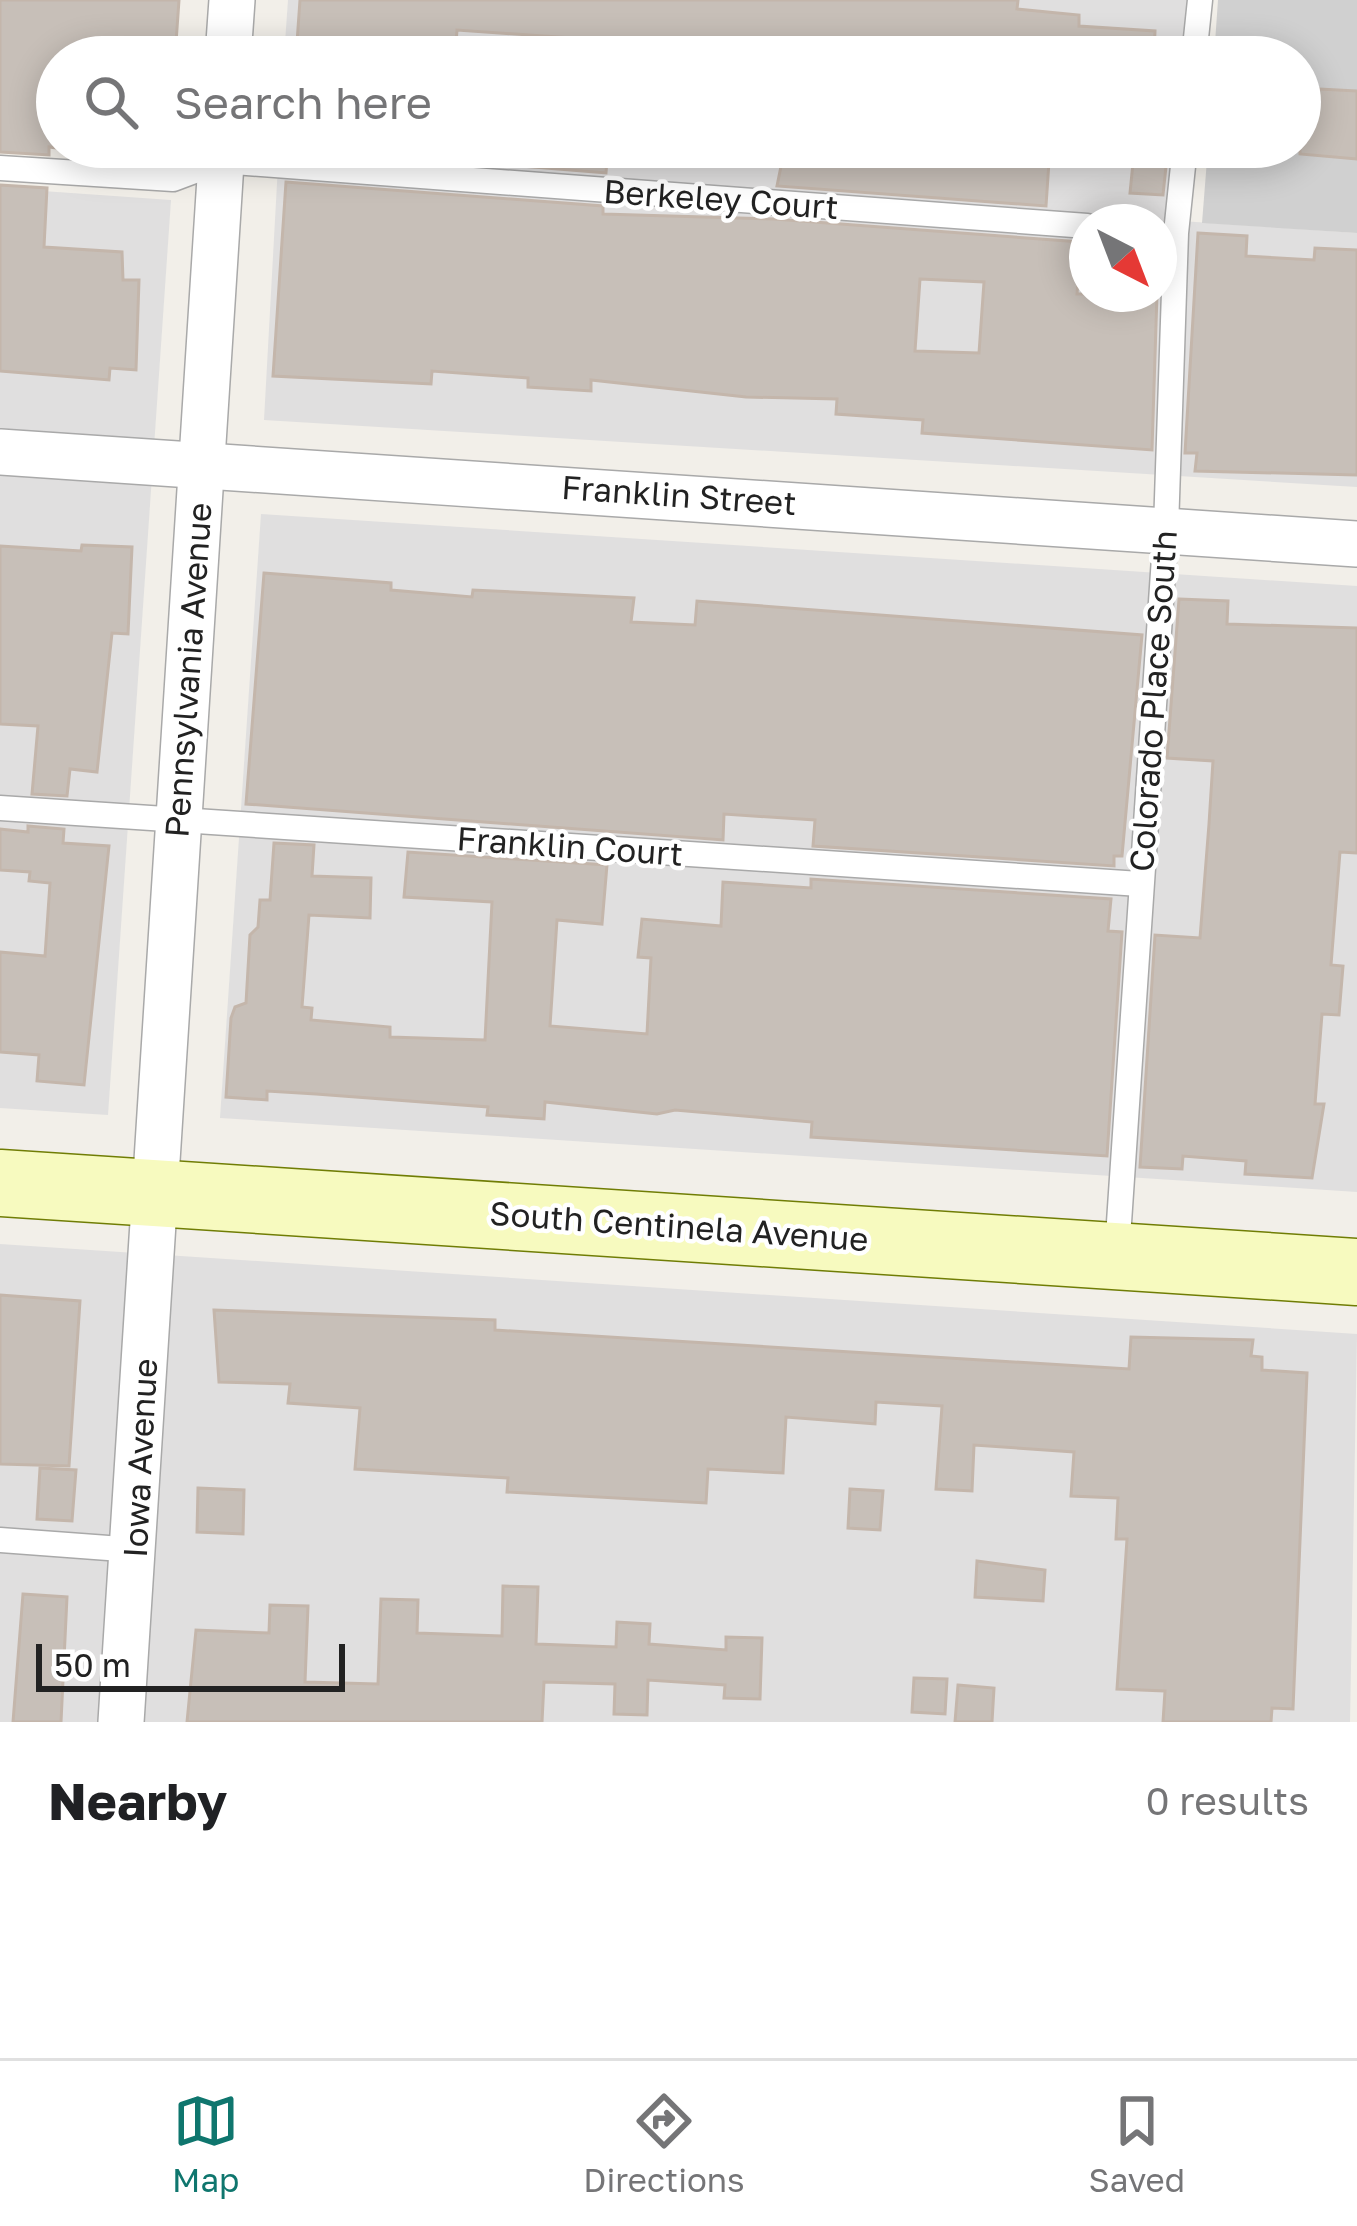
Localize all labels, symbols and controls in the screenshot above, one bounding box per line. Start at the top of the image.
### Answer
search box [36,36,1321,168]
icon: search [78,69,144,135]
text: Search here [174,75,432,129]
street label: Berkeley Court [602,171,840,226]
north arrow [1069,204,1177,312]
street label: Franklin Street [560,467,798,522]
street label: Pennsylvania Avenue [156,501,219,839]
street label: Colorado Place South [1121,529,1184,873]
street label: Franklin Court [456,818,684,873]
street label: South Centinela Avenue [488,1193,870,1258]
street label: Iowa Avenue [115,1357,164,1559]
scale bar [36,1638,345,1691]
text: 50 m [54,1645,131,1684]
text: Nearby [48,1770,227,1831]
text: 0 results [1145,1777,1309,1824]
tab: Map [172,2088,239,2199]
tab: Directions [583,2088,745,2199]
tab: Saved [1089,2088,1185,2199]

